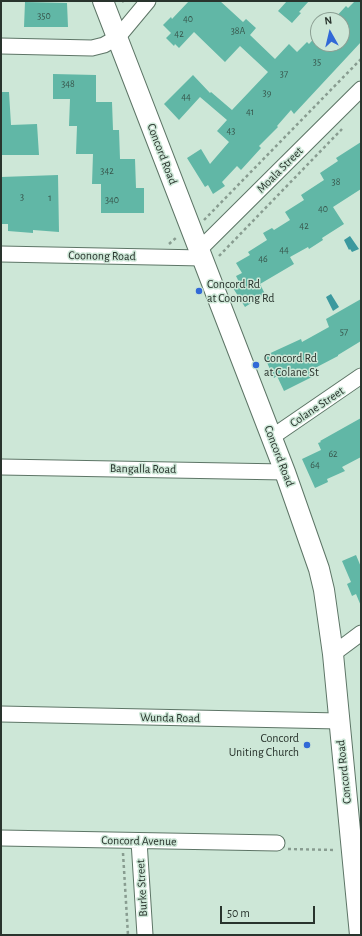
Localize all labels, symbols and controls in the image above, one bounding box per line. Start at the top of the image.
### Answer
house number: 350 [37,10,51,22]
north arrow [310,12,350,52]
house number: 40 [183,13,193,25]
text: N [324,15,333,27]
house number: 38A [231,25,245,37]
house number: 42 [174,28,184,40]
house number: 35 [313,56,321,68]
house number: 37 [280,68,288,80]
house number: 348 [61,78,75,90]
house number: 39 [263,87,271,99]
house number: 44 [181,91,191,103]
house number: 41 [246,106,254,118]
street label: Concord Road [144,121,180,187]
house number: 43 [227,125,235,137]
street label: Moala Street [254,144,306,196]
house number: 342 [100,165,114,177]
house number: 38 [332,176,340,188]
house number: 3 [20,191,24,203]
house number: 1 [48,192,52,204]
house number: 340 [105,194,119,206]
house number: 40 [318,203,328,215]
house number: 42 [299,220,309,232]
house number: 44 [279,244,289,256]
street label: Coonong Road [68,248,136,264]
house number: 46 [258,253,268,265]
place label: Concord Rd at Coonong Rd [207,277,274,305]
marker: Concord Rd at Coonong Rd [194,286,204,296]
house number: 57 [340,326,348,338]
place label: Concord Rd at Colane St [264,351,319,379]
marker: Concord Rd at Colane St [251,360,261,370]
street label: Colane Street [287,384,347,430]
street label: Concord Road [261,423,297,489]
house number: 62 [328,448,338,460]
house number: 64 [310,459,320,471]
street label: Bangalla Road [110,461,176,477]
street label: Wunda Road [140,710,200,726]
place label: Concord Uniting Church [229,731,299,759]
street label: Concord Road [333,739,355,805]
marker: Concord Uniting Church [302,740,312,750]
street label: Concord Avenue [101,833,177,849]
street label: Burke Street [133,859,151,917]
scale bar [222,898,317,924]
text: 50 m [227,907,250,919]

